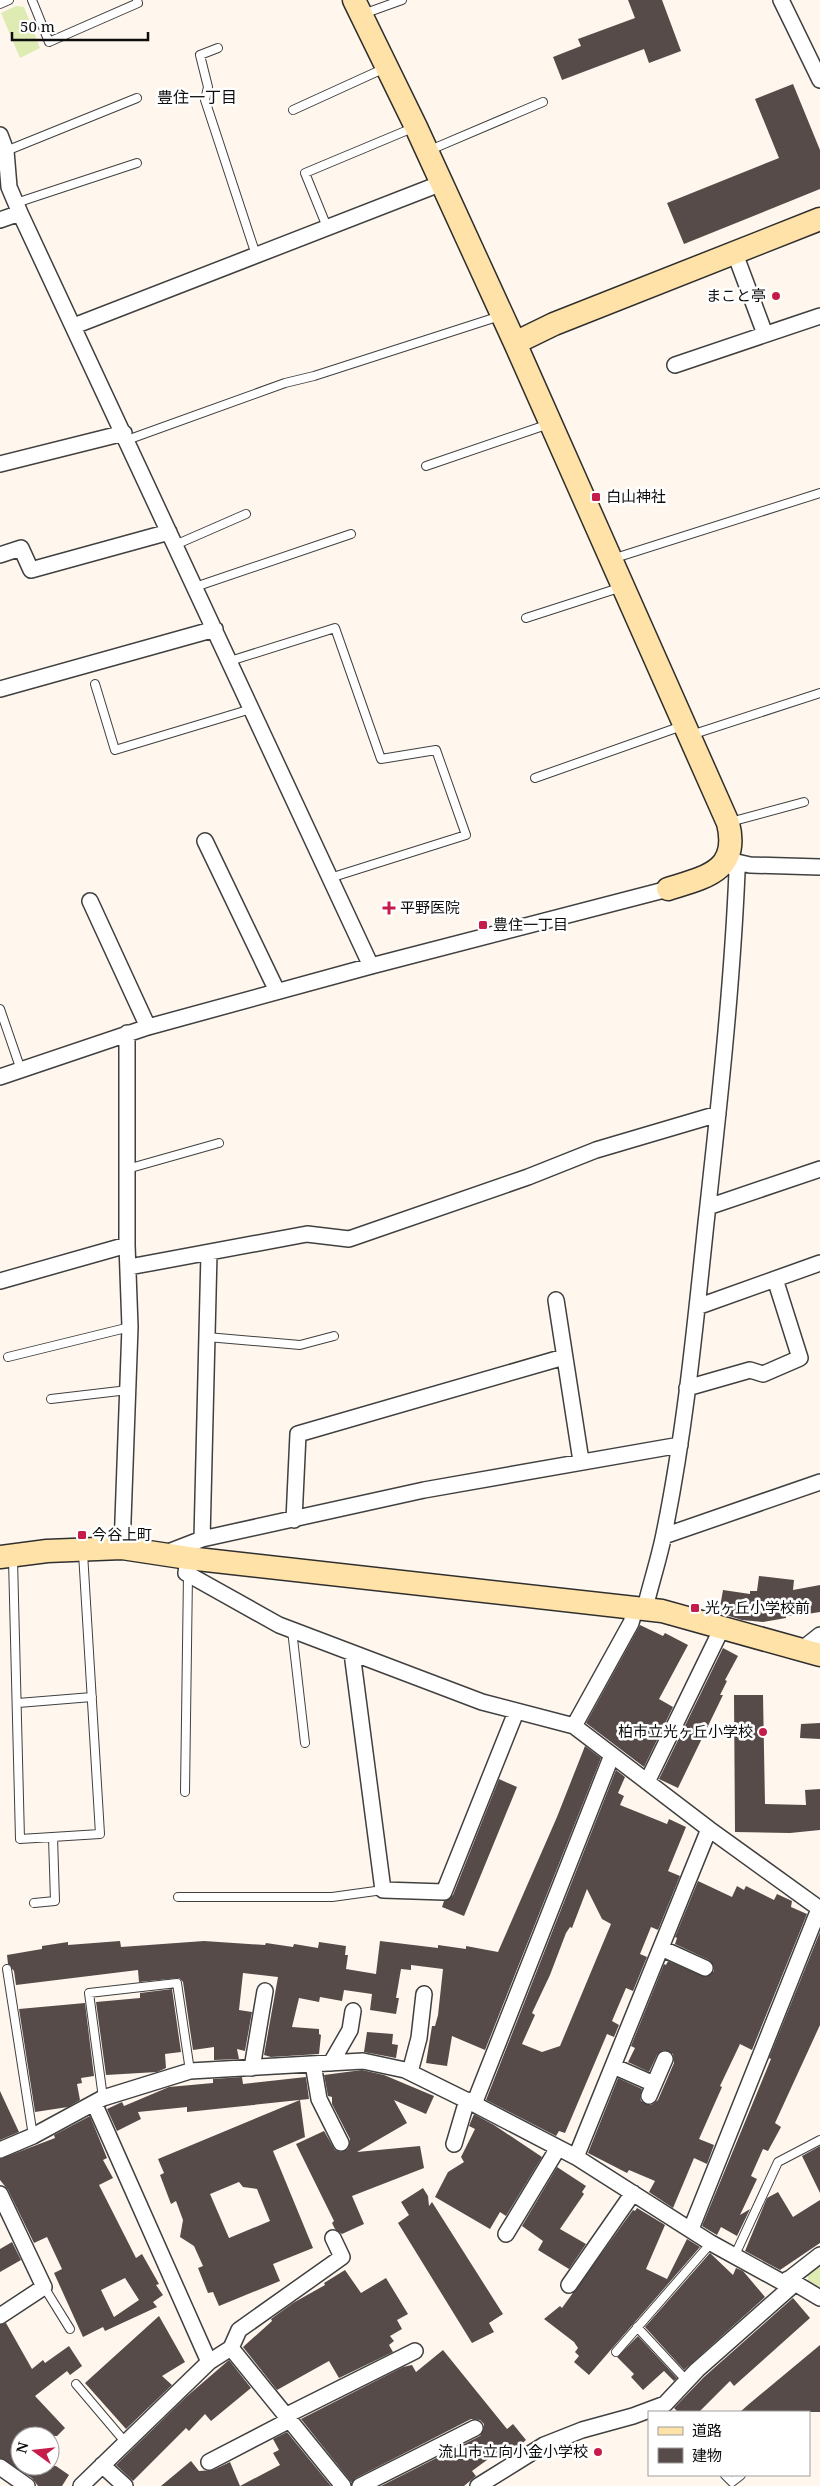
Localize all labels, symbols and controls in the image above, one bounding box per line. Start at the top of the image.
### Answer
scale bar [12,10,149,42]
text: 50 m [20,16,55,36]
district label: 豊住一丁目 [157,86,237,108]
place label: まこと亭 [706,285,766,305]
marker: まこと亭 [770,290,782,302]
place label: 白山神社 [606,486,666,506]
marker: 白山神社 [590,491,602,503]
place label: 平野医院 [400,897,460,917]
marker: 平野医院 [382,901,396,915]
place label: 豊住一丁目 [493,914,568,934]
marker: 豊住一丁目 [477,919,489,931]
place label: 今谷上町 [92,1524,152,1544]
marker: 今谷上町 [76,1529,88,1541]
place label: 光ヶ丘小学校前 [705,1597,810,1617]
marker: 光ヶ丘小学校前 [689,1602,701,1614]
place label: 柏市立光ヶ丘小学校 [618,1721,753,1741]
marker: 柏市立光ヶ丘小学校 [757,1726,769,1738]
legend [648,2411,810,2476]
text: 道路 [692,2420,722,2440]
north arrow [10,2426,60,2476]
text: N [11,2440,33,2455]
place label: 流山市立向小金小学校 [438,2441,588,2461]
text: 建物 [692,2445,722,2465]
marker: 流山市立向小金小学校 [592,2446,604,2458]

